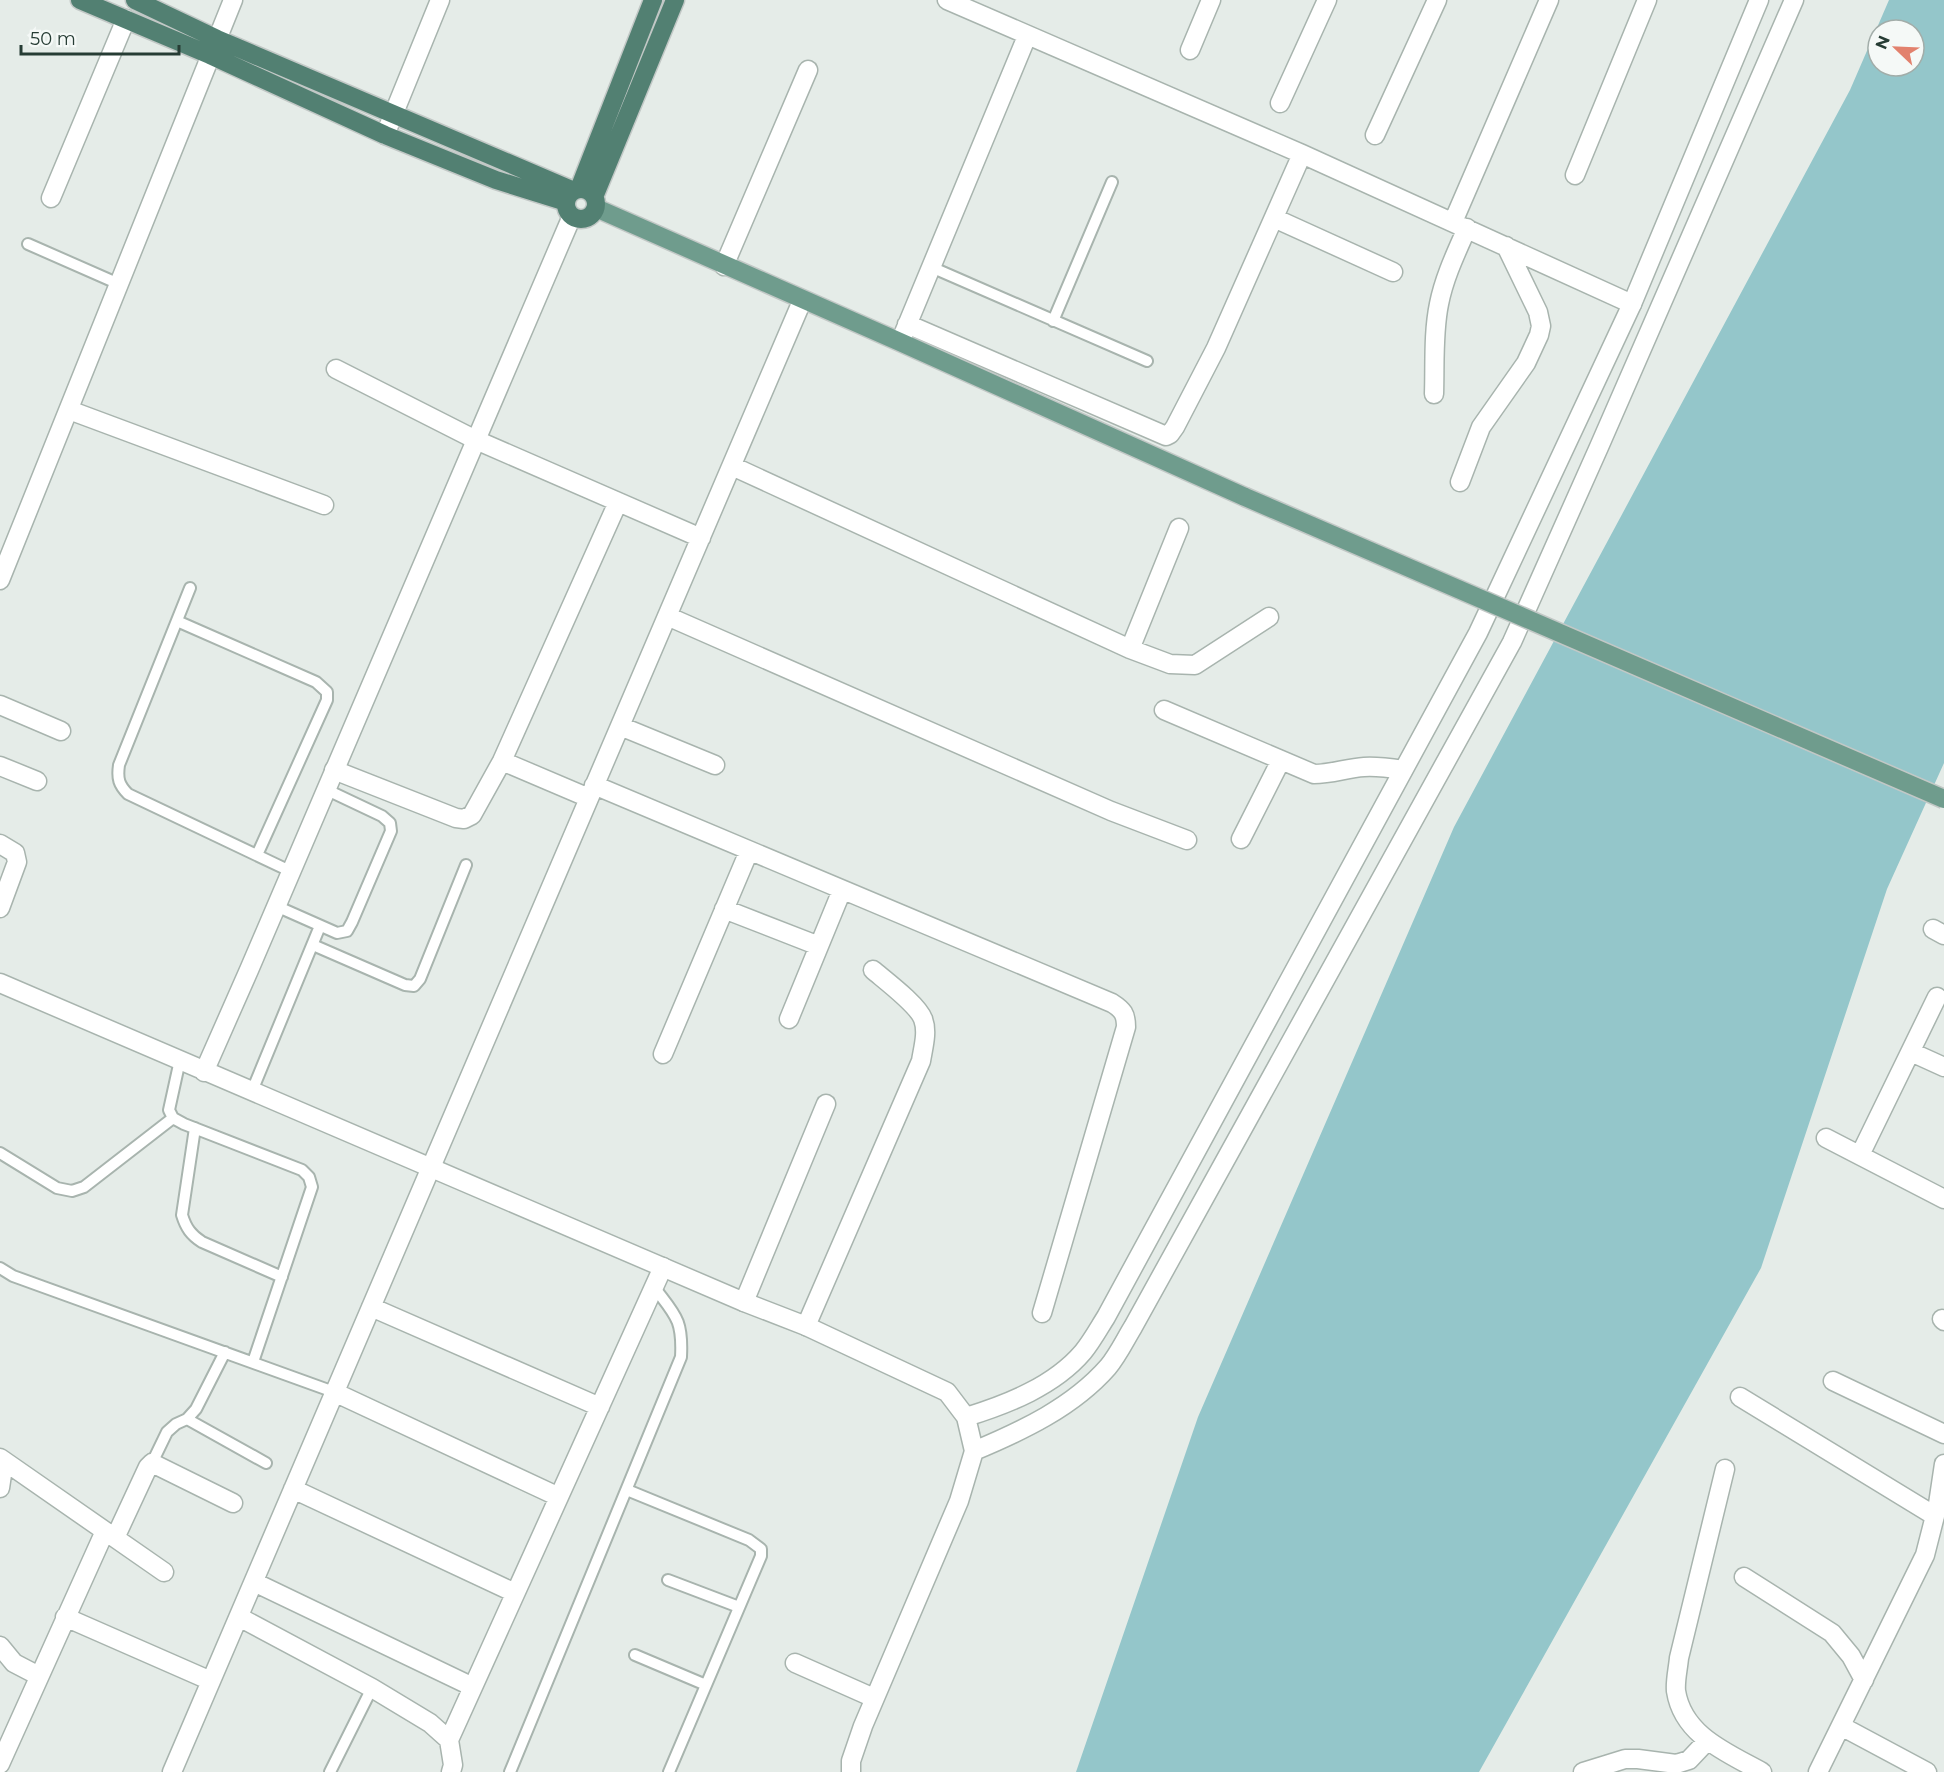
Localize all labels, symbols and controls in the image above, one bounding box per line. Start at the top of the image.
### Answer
scale bar [21,18,178,56]
north arrow [1866,18,1926,78]
text: 50 m [30,28,76,50]
text: N [1871,33,1894,52]

